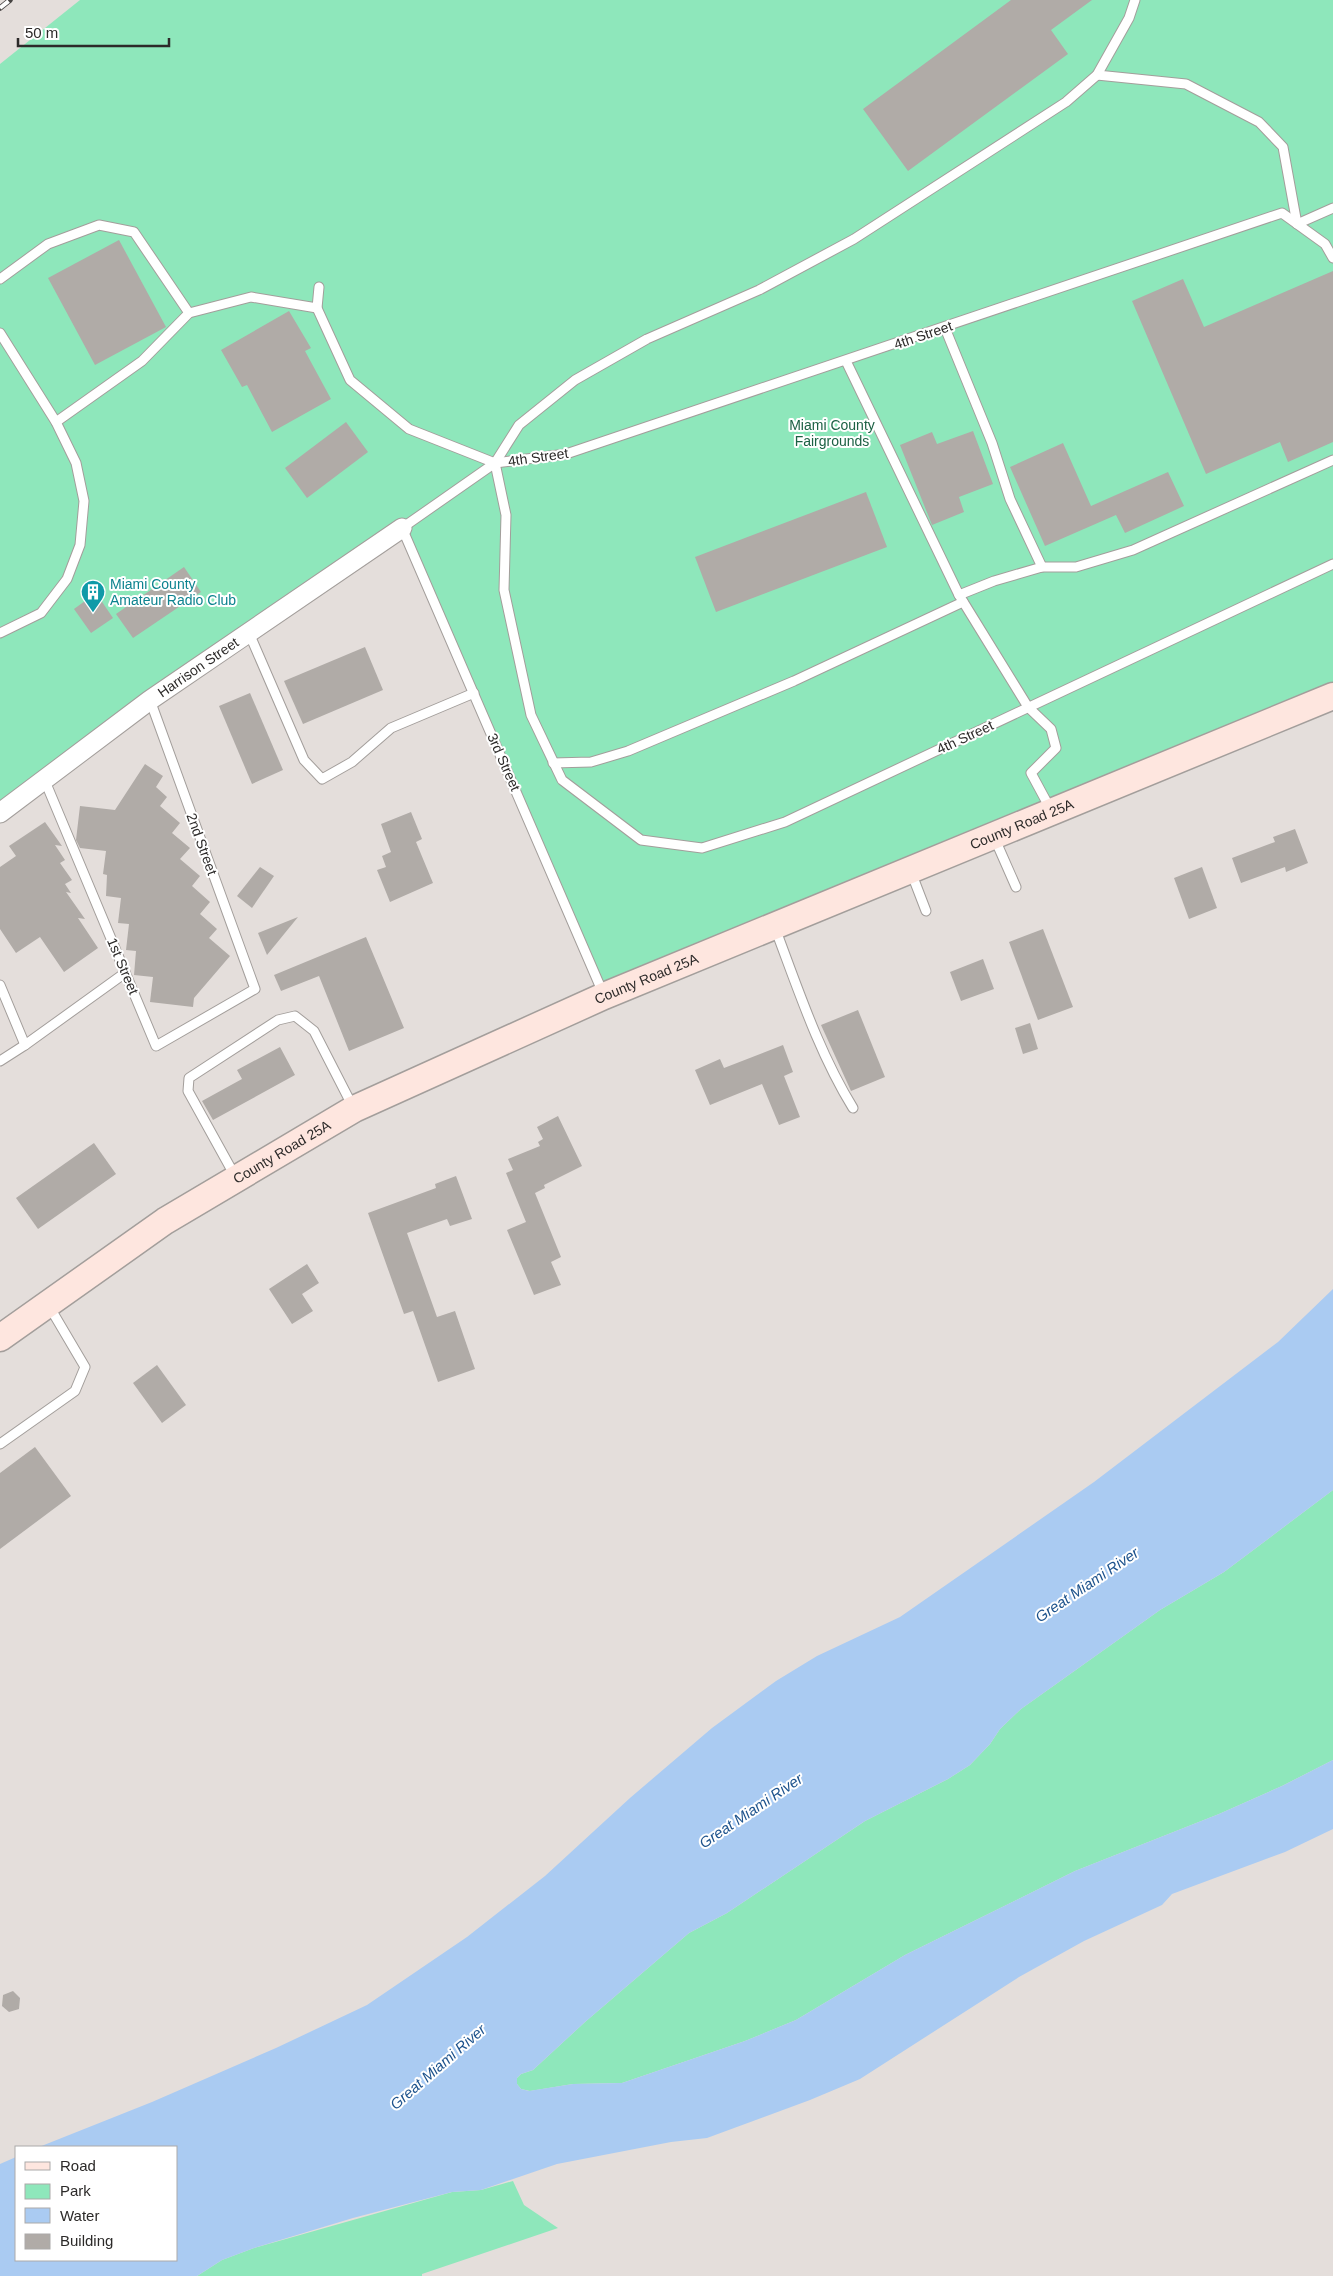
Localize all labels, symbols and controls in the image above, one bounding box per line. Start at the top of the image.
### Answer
scale bar [18,15,169,47]
text: 50 m [25,24,58,41]
street label: 4th Street [892,318,954,352]
park label: Miami County Fairgrounds [789,417,875,449]
street label: 4th Street [507,445,569,469]
place label: Miami County Amateur Radio Club [110,576,236,608]
building icon: Miami County Amateur Radio Club [80,579,106,613]
street label: Harrison Street [155,634,242,700]
street label: 4th Street [934,717,996,757]
street label: 3rd Street [484,731,524,793]
street label: County Road 25A [967,795,1077,853]
street label: 2nd Street [183,811,221,877]
street label: 1st Street [104,935,142,997]
street label: County Road 25A [592,950,701,1007]
street label: County Road 25A [230,1116,334,1187]
water label: Great Miami River [1032,1543,1142,1625]
water label: Great Miami River [696,1769,806,1851]
water label: Great Miami River [386,2020,490,2113]
legend [15,2146,178,2261]
text: Road [60,2157,96,2174]
text: Park [60,2182,91,2199]
text: Water [60,2207,99,2224]
text: Building [60,2232,113,2249]

